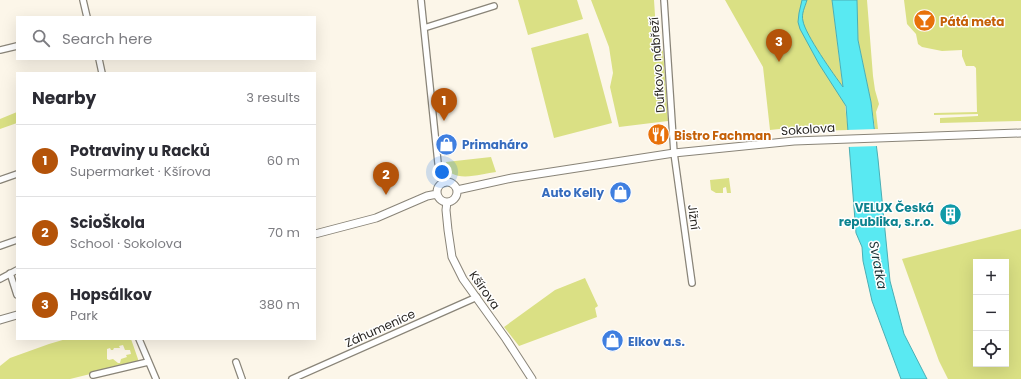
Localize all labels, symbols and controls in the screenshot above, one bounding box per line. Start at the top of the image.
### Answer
bar icon: Pátá meta [912,8,938,34]
place label: Pátá meta [940,13,1004,30]
search box [16,16,316,60]
street label: Dufkovo nábřeží [645,17,669,113]
icon: search [30,27,52,49]
text: Search here [62,28,152,49]
pin: 3 [766,29,792,62]
text: Nearby [32,86,96,110]
text: 3 results [246,88,300,107]
pin: 1 [431,88,457,121]
street label: Sokolova [780,119,836,139]
restaurant icon: Bistro Fachman [646,122,672,148]
place label: Bistro Fachman [674,127,771,144]
shop icon: Primaháro [433,131,459,157]
place label: Primaháro [462,136,528,153]
text: Potraviny u Racků [70,140,210,161]
text: 1 [43,151,47,170]
text: 60 m [267,151,300,170]
text: Supermarket · Kšírova [70,162,211,181]
pin: 2 [373,162,399,195]
your location [432,162,452,182]
shop icon: Auto Kelly [607,179,633,205]
place label: Auto Kelly [542,184,604,201]
place label: VELUX Česká republika, s.r.o. [839,199,934,230]
building icon: VELUX Česká republika, s.r.o. [937,201,963,227]
street label: Jižní [684,203,704,231]
text: ScioŠkola [70,212,145,233]
text: 2 [41,223,49,242]
text: 70 m [268,223,300,242]
text: School · Sokolova [70,234,182,253]
water label: Svratka [864,239,892,291]
map controls [973,259,1009,367]
button: + [973,259,1009,295]
street label: Kšírova [466,267,504,313]
text: Hopsálkov [70,284,152,305]
text: 3 [41,295,49,314]
text: 380 m [259,295,300,314]
button: − [973,295,1009,331]
street label: Záhumenice [342,305,418,351]
text: Park [70,306,98,325]
shop icon: Elkov a.s. [599,328,625,354]
button: locate [973,331,1009,367]
place label: Elkov a.s. [628,333,685,350]

